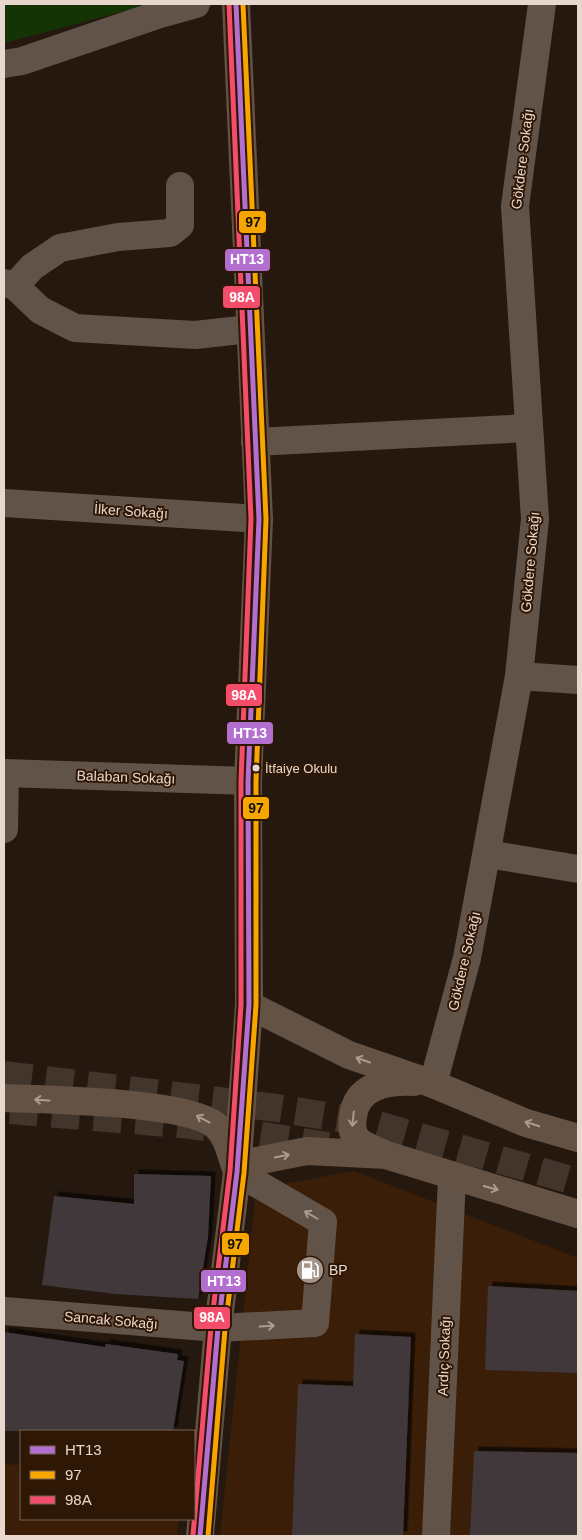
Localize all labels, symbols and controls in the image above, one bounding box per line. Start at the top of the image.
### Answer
street label: Gökdere Sokağı [508,108,536,210]
line badge: 97 [238,210,267,234]
text: 97 [245,214,261,230]
line badge: HT13 [224,248,271,272]
text: HT13 [230,251,264,267]
line badge: 98A [222,285,261,309]
text: 98A [229,289,255,305]
street label: İlker Sokağı [94,499,169,522]
street label: Gökdere Sokağı [518,511,542,613]
line badge: 98A [225,683,263,707]
text: 98A [231,687,257,703]
line badge: HT13 [226,721,274,745]
text: HT13 [233,725,267,741]
place label: İtfaiye Okulu [265,761,337,776]
marker: İtfaiye Okulu [251,763,261,773]
street label: Balaban Sokağı [76,767,176,787]
line badge: 97 [242,796,270,820]
text: 97 [248,800,264,816]
street label: Gökdere Sokağı [445,910,483,1012]
one-way arrow [356,1055,372,1064]
one-way arrow [34,1095,50,1104]
one-way arrow [348,1111,358,1127]
one-way arrow [195,1114,210,1124]
one-way arrow [524,1119,540,1128]
one-way arrow [274,1151,290,1160]
one-way arrow [483,1184,499,1194]
one-way arrow [305,1210,319,1220]
line badge: 97 [221,1232,250,1256]
text: 97 [227,1236,243,1252]
fuel station icon: BP [295,1255,325,1285]
place label: BP [329,1262,348,1278]
line badge: HT13 [200,1269,247,1293]
text: HT13 [207,1273,241,1289]
line badge: 98A [193,1306,231,1330]
street label: Sancak Sokağı [63,1308,159,1332]
text: 98A [199,1309,225,1325]
street label: Ardıç Sokağı [435,1316,453,1396]
one-way arrow [258,1321,274,1330]
legend [20,1430,195,1520]
text: HT13 [65,1441,102,1458]
text: 97 [65,1466,82,1483]
text: 98A [65,1491,92,1508]

